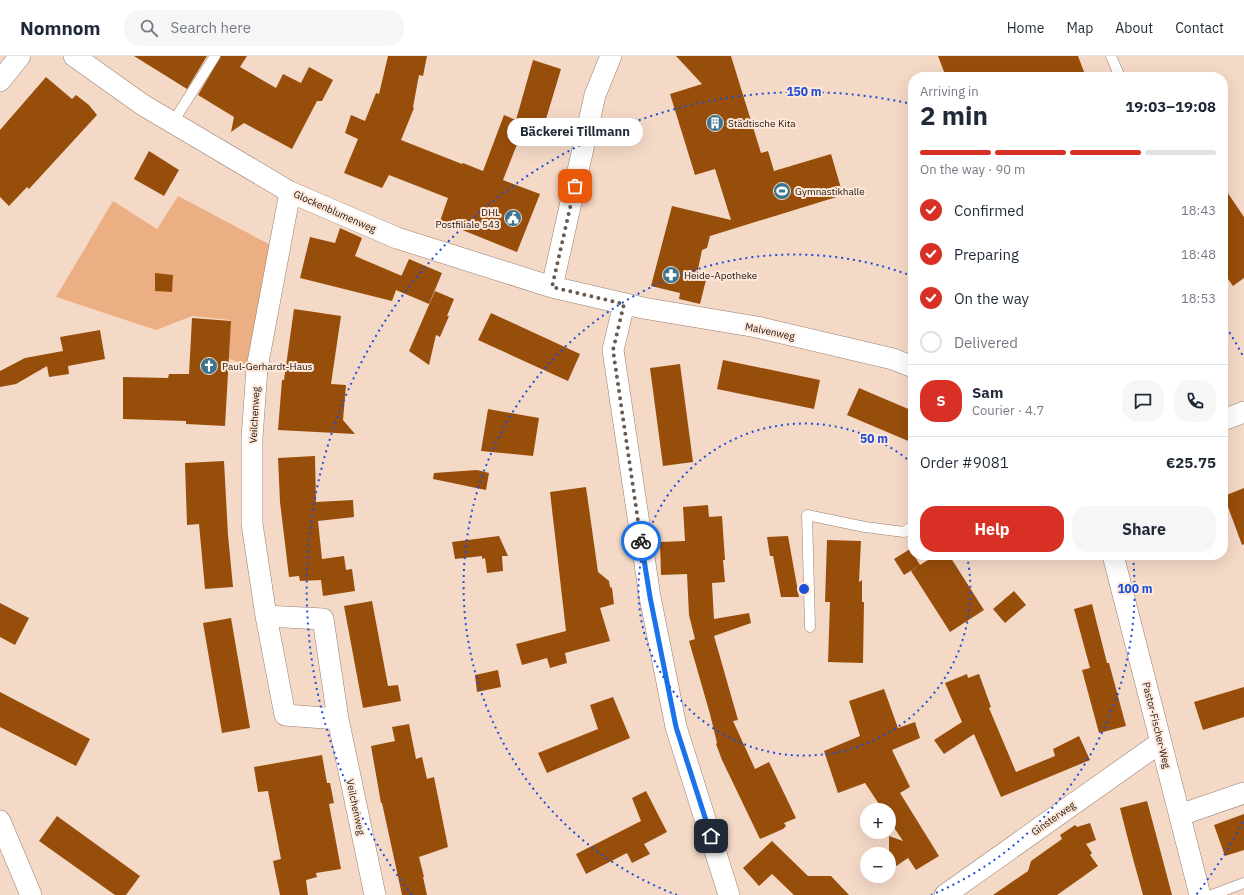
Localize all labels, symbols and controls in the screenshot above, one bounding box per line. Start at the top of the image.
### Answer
search box [124,10,404,46]
text: Nomnom [20,16,100,40]
icon: search [138,17,160,39]
text: Search here [170,18,251,37]
text: Home [1007,19,1044,37]
text: Map [1066,19,1093,37]
text: About [1115,19,1153,37]
text: Contact [1175,19,1224,37]
text: Arriving in [920,83,979,100]
text: 150 m [786,84,822,99]
text: 19:03–19:08 [1125,97,1216,116]
text: 2 min [920,98,988,132]
building icon: Städtische Kita [705,113,725,133]
place label: Städtische Kita [728,117,796,130]
callout: Bäckerei Tillmann [507,118,643,146]
text: Bäckerei Tillmann [520,123,630,140]
text: On the way · 90 m [920,161,1025,178]
pin [558,169,592,203]
icon: bag [564,175,586,197]
sports icon: Gymnastikhalle [772,181,792,201]
place label: Gymnastikhalle [795,185,865,198]
street label: Glockenblumenweg [291,187,379,236]
icon: check [920,199,942,221]
text: Confirmed [954,201,1024,220]
text: 18:43 [1181,202,1216,219]
place label: DHL Postfiliale 543 [436,206,500,231]
public building icon: DHL Postfiliale 543 [503,208,523,228]
icon: check [920,243,942,265]
text: Preparing [954,245,1019,264]
text: 18:48 [1181,246,1216,263]
pharmacy icon: Heide-Apotheke [661,265,681,285]
place label: Heide-Apotheke [684,269,758,282]
icon: check [920,287,942,309]
text: On the way [954,289,1029,308]
text: 18:53 [1181,290,1216,307]
street label: Malvenweg [744,320,797,343]
text: Delivered [954,333,1018,352]
church icon: Paul-Gerhardt-Haus [199,356,219,376]
place label: Paul-Gerhardt-Haus [222,360,313,373]
button: chat [1122,380,1164,422]
button: phone [1174,380,1216,422]
text: Sam [972,383,1003,402]
street label: Veilchenweg [247,386,263,444]
text: S [936,391,946,410]
text: Courier · 4.7 [972,402,1044,419]
text: 50 m [860,431,888,446]
text: Order #9081 [920,453,1009,472]
text: €25.75 [1166,453,1216,472]
button: Help [920,506,1064,552]
button: Share [1072,506,1216,552]
courier [621,521,661,561]
icon: bike [630,530,652,552]
text: 100 m [1117,581,1153,596]
centre of rings [797,582,811,596]
street label: Pastor-Fischer-Weg [1139,681,1174,770]
street label: Veilchenweg [343,778,368,837]
street label: Ginsterweg [1029,798,1078,838]
map controls [860,803,896,883]
button: + [860,803,896,839]
pin [694,819,728,853]
icon: home [700,825,722,847]
button: − [860,847,896,883]

